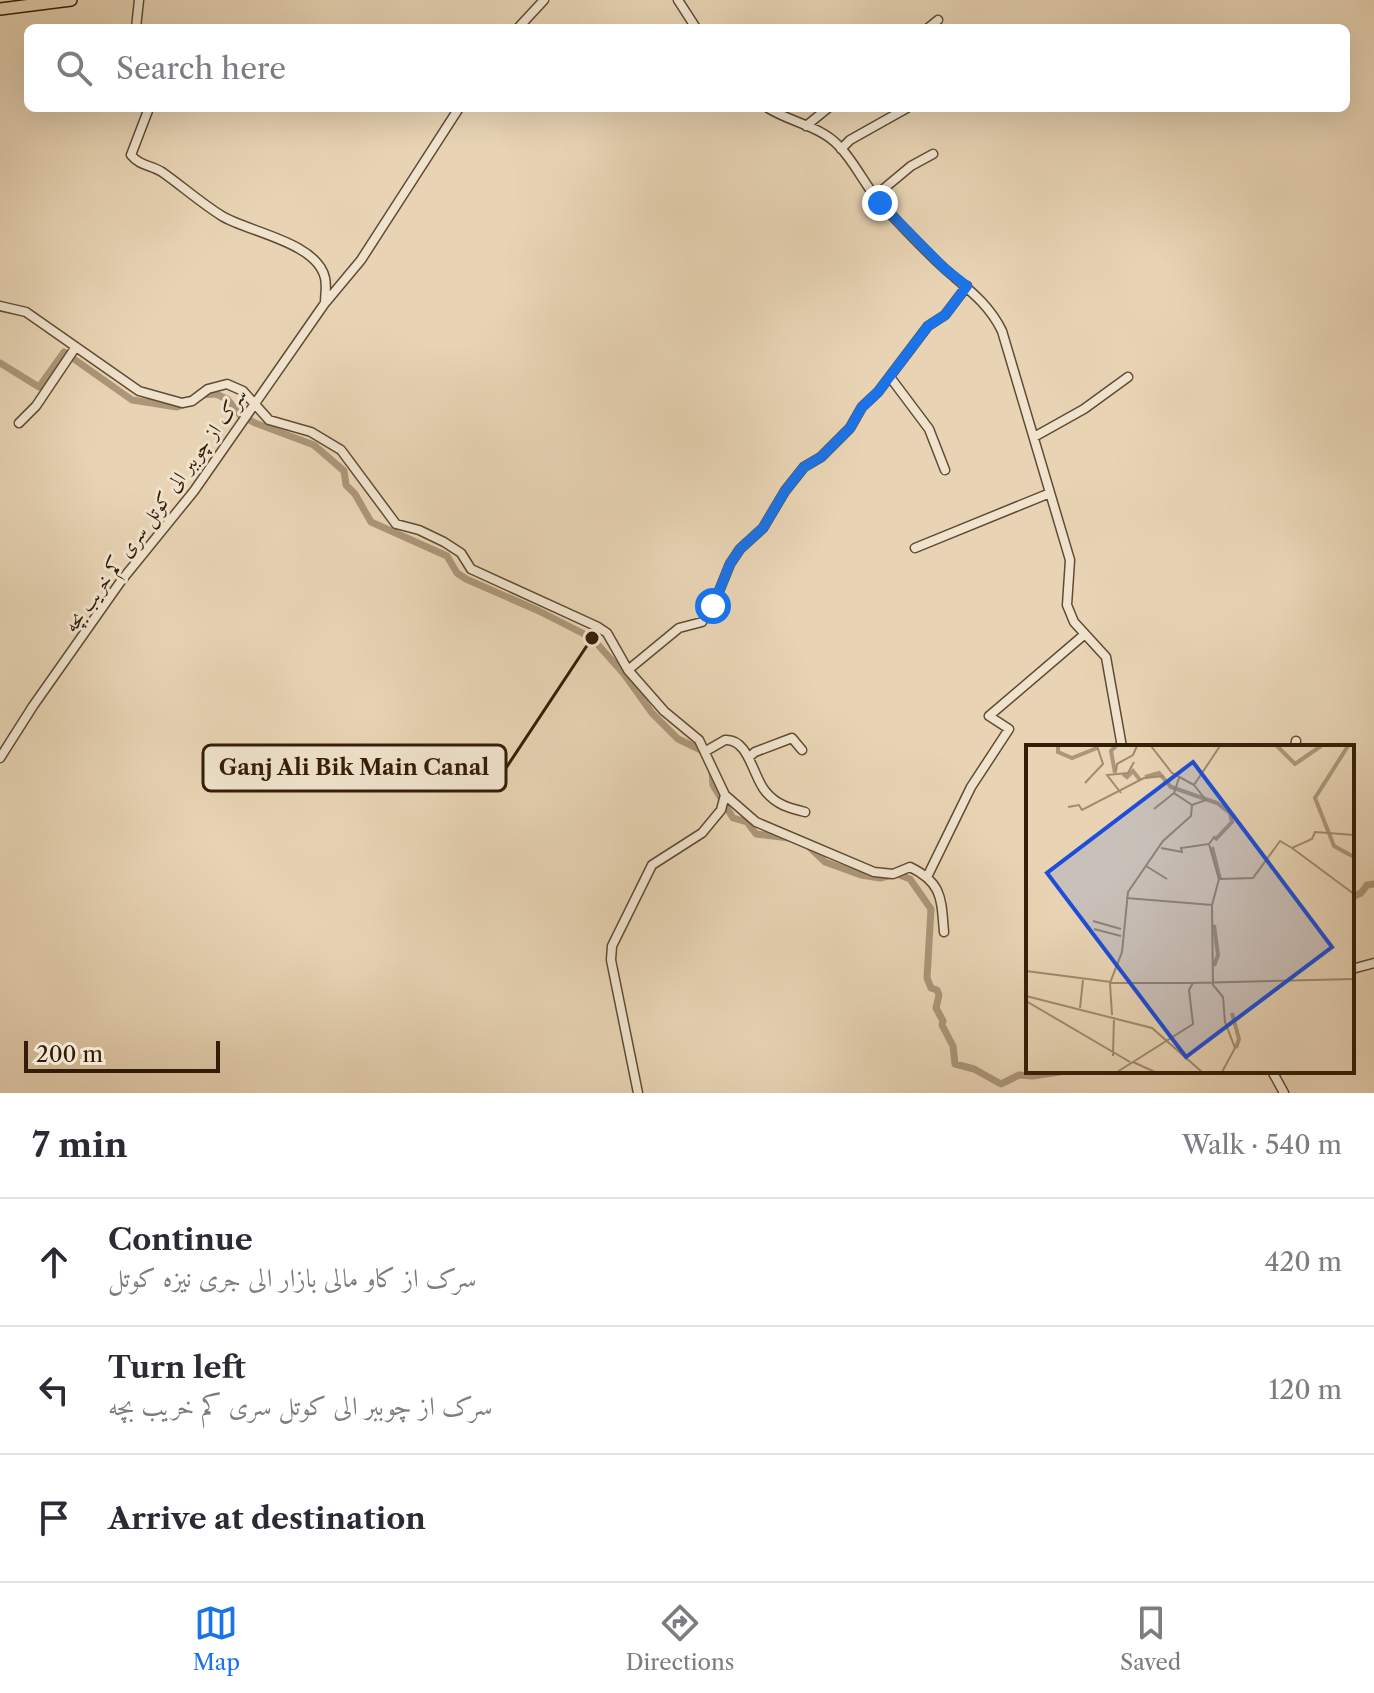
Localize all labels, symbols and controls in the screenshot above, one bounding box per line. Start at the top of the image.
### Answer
search box [24,24,1350,112]
icon: search [52,46,96,90]
text: Search here [116,50,286,87]
route end [862,185,898,221]
street label: سرک از چوببر الی کوتل سری کم خریب بچه [58,383,256,640]
route start [695,588,731,624]
callout: Ganj Ali Bik Main Canal [203,745,506,791]
inset map [1026,745,1354,1073]
text: Ganj Ali Bik Main Canal [219,754,490,781]
scale bar [24,1037,220,1073]
text: 200 m [36,1041,103,1068]
text: 7 min [32,1124,128,1166]
text: Walk · 540 m [1182,1129,1342,1161]
text: Continue [108,1221,253,1258]
icon: ahead [32,1240,76,1284]
text: 420 m [1264,1246,1342,1278]
text: سرک از کاو مالی بازار الی جری نیزه کوتل [108,1262,476,1294]
text: Turn left [108,1349,245,1386]
icon: left [32,1368,76,1412]
text: 120 m [1268,1374,1342,1406]
text: سرک از چوببر الی کوتل سری کم خریب بچه [108,1390,493,1422]
icon: arrive [32,1496,76,1540]
text: Arrive at destination [108,1500,426,1537]
tab: Map [193,1601,240,1676]
tab: Directions [626,1601,734,1676]
tab: Saved [1120,1601,1181,1676]

